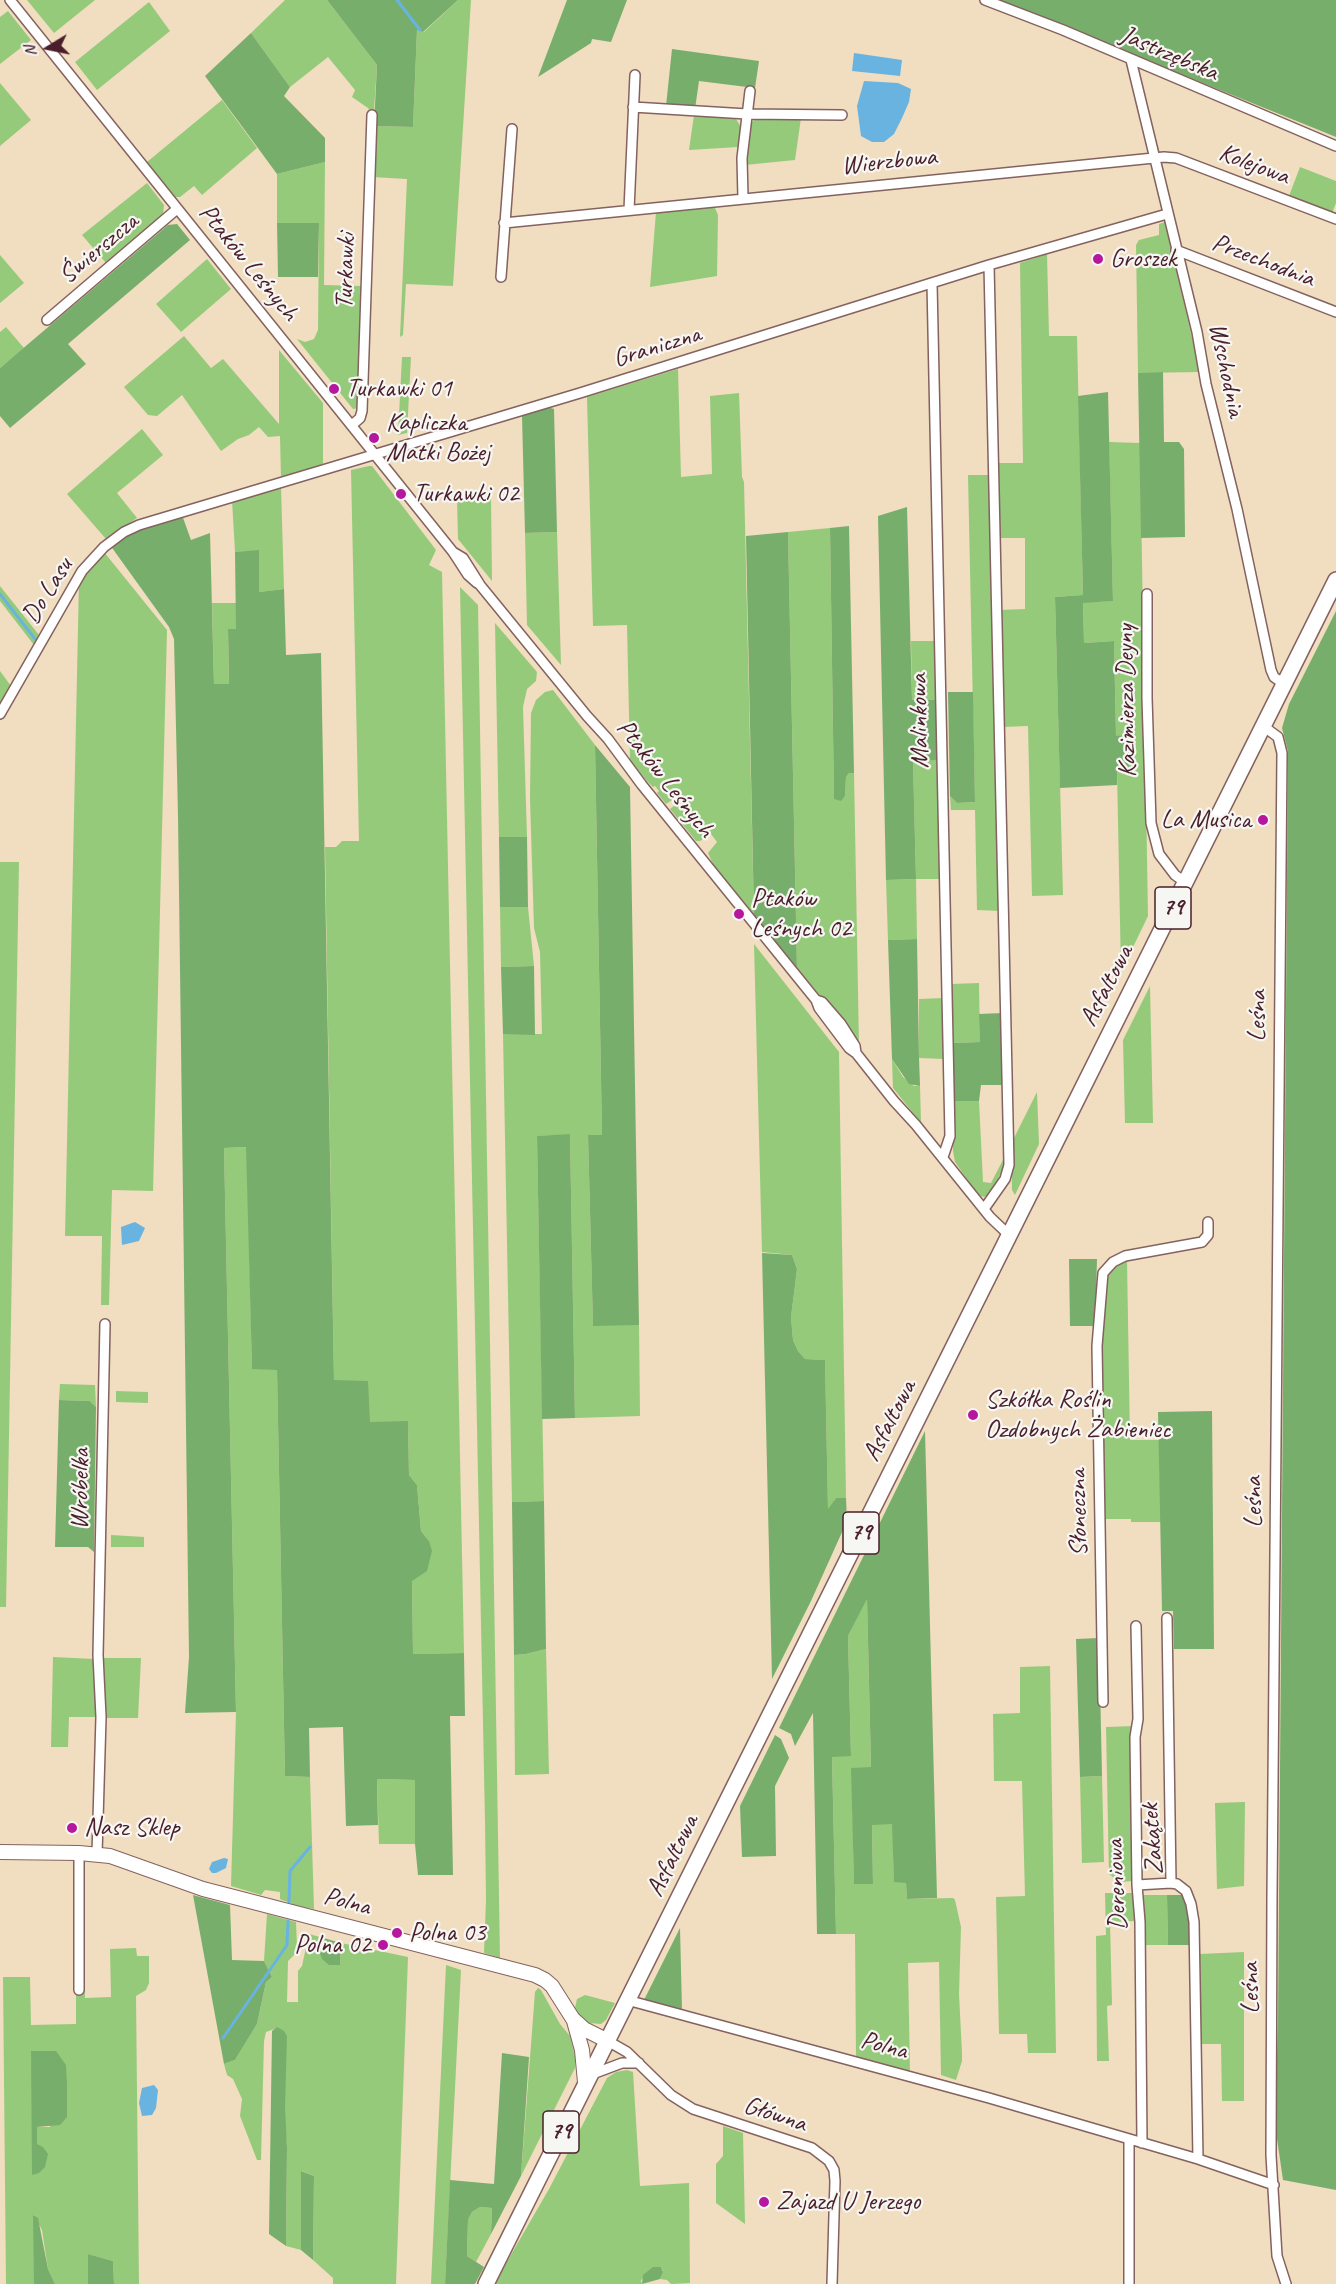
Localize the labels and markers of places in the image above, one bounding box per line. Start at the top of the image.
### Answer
place label: Groszek [1110,243,1176,275]
marker: Groszek [1091,252,1105,266]
place label: Turkawki 01 [346,373,452,405]
marker: Turkawki 01 [327,382,341,396]
place label: Kapliczka Matki Bożej [386,407,490,468]
marker: Kapliczka Matki Bożej [367,431,381,445]
place label: Turkawki 02 [413,478,519,510]
marker: Turkawki 02 [394,487,408,501]
place label: La Musica [1161,804,1251,836]
marker: La Musica [1256,813,1270,827]
place label: Ptaków Leśnych 02 [751,883,851,945]
marker: Ptaków Leśnych 02 [732,907,746,921]
place label: Szkółka Roślin Ozdobnych Żabieniec [985,1384,1170,1446]
marker: Szkółka Roślin Ozdobnych Żabieniec [966,1408,980,1422]
place label: Nasz Sklep [84,1812,179,1844]
marker: Nasz Sklep [65,1821,79,1835]
place label: Polna 03 [409,1917,486,1949]
marker: Polna 03 [390,1926,404,1940]
place label: Polna 02 [294,1929,371,1961]
marker: Polna 02 [376,1938,390,1952]
place label: Zajazd U Jerzego [776,2186,920,2218]
marker: Zajazd U Jerzego [757,2195,771,2209]

